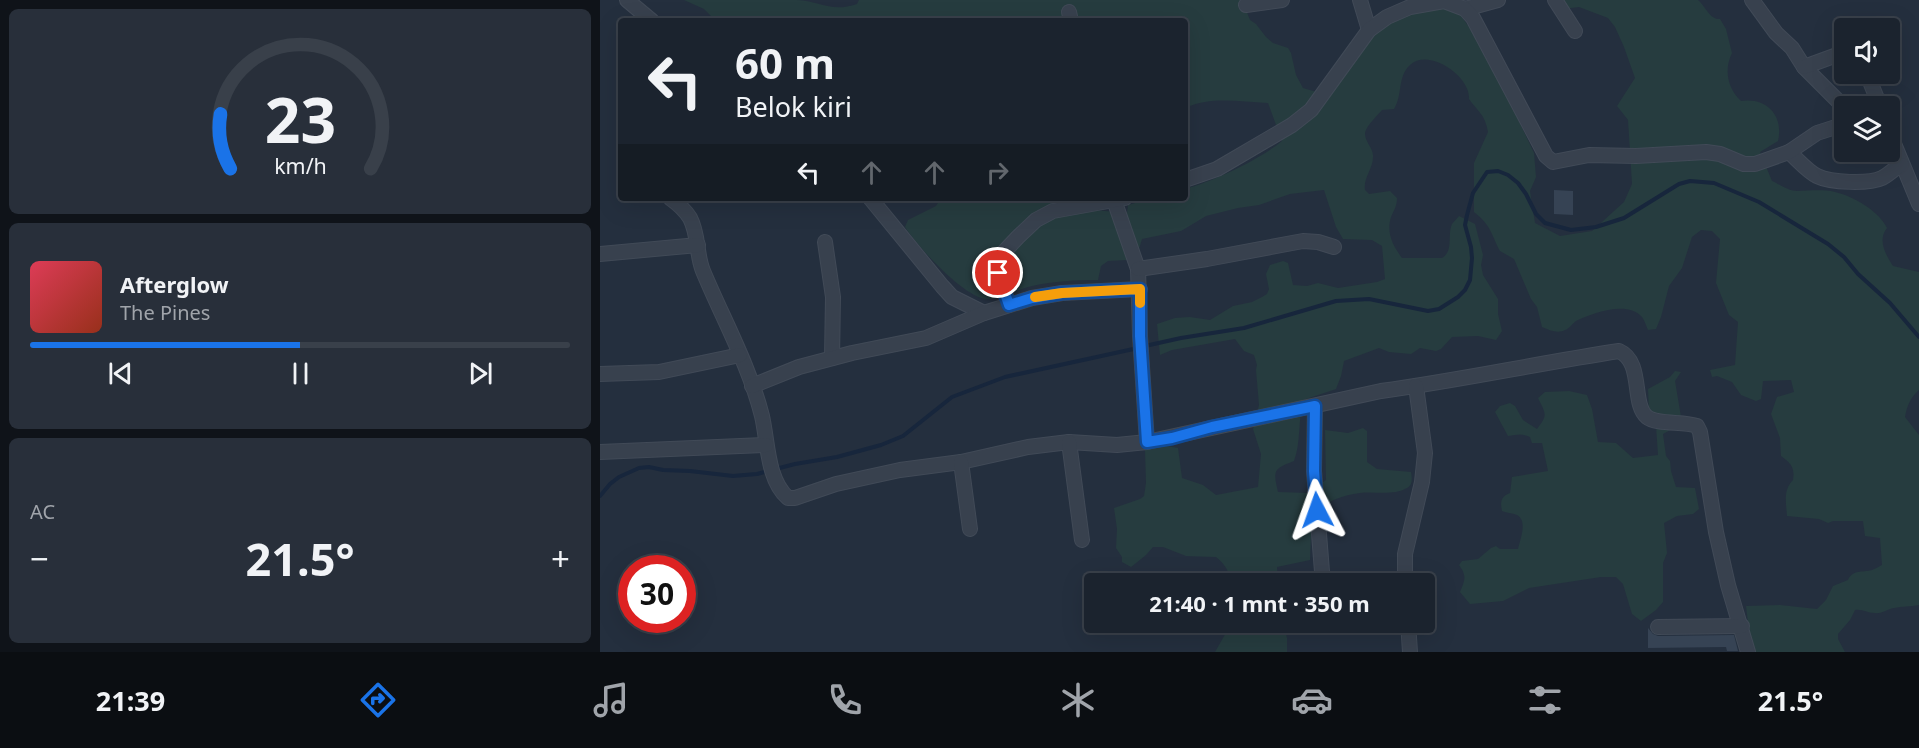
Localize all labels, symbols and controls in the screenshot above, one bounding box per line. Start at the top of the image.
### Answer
map controls [1834,18,1900,162]
button: sound [1834,18,1900,84]
text: 60 m [735,34,835,91]
icon: left [636,42,714,120]
text: 23 [264,76,336,161]
text: Belok kiri [735,88,852,125]
button: layers [1834,96,1900,162]
text: km/h [274,151,326,180]
icon: left [792,156,825,189]
icon: ahead [855,156,888,189]
icon: ahead [918,156,951,189]
icon: right [981,156,1014,189]
pin [972,247,1023,298]
icon: arrive [981,256,1014,289]
text: Afterglow [120,269,229,299]
text: The Pines [120,299,210,326]
icon: previous [104,357,137,390]
icon: pause [284,357,317,390]
icon: next [464,357,497,390]
position arrow [1285,478,1349,542]
text: AC [30,498,55,525]
text: 21.5° [246,528,354,589]
text: − [30,536,49,581]
text: + [551,536,570,581]
speed limit sign: 30 [618,555,696,633]
text: 21:40 · 1 mnt · 350 m [1149,588,1370,618]
icon: directions [357,679,399,721]
icon: music [590,679,632,721]
icon: phone [824,679,866,721]
icon: climate [1057,679,1099,721]
icon: car [1291,679,1333,721]
icon: filters [1524,679,1566,721]
text: 21:39 [96,682,165,719]
text: 21.5° [1758,682,1823,719]

